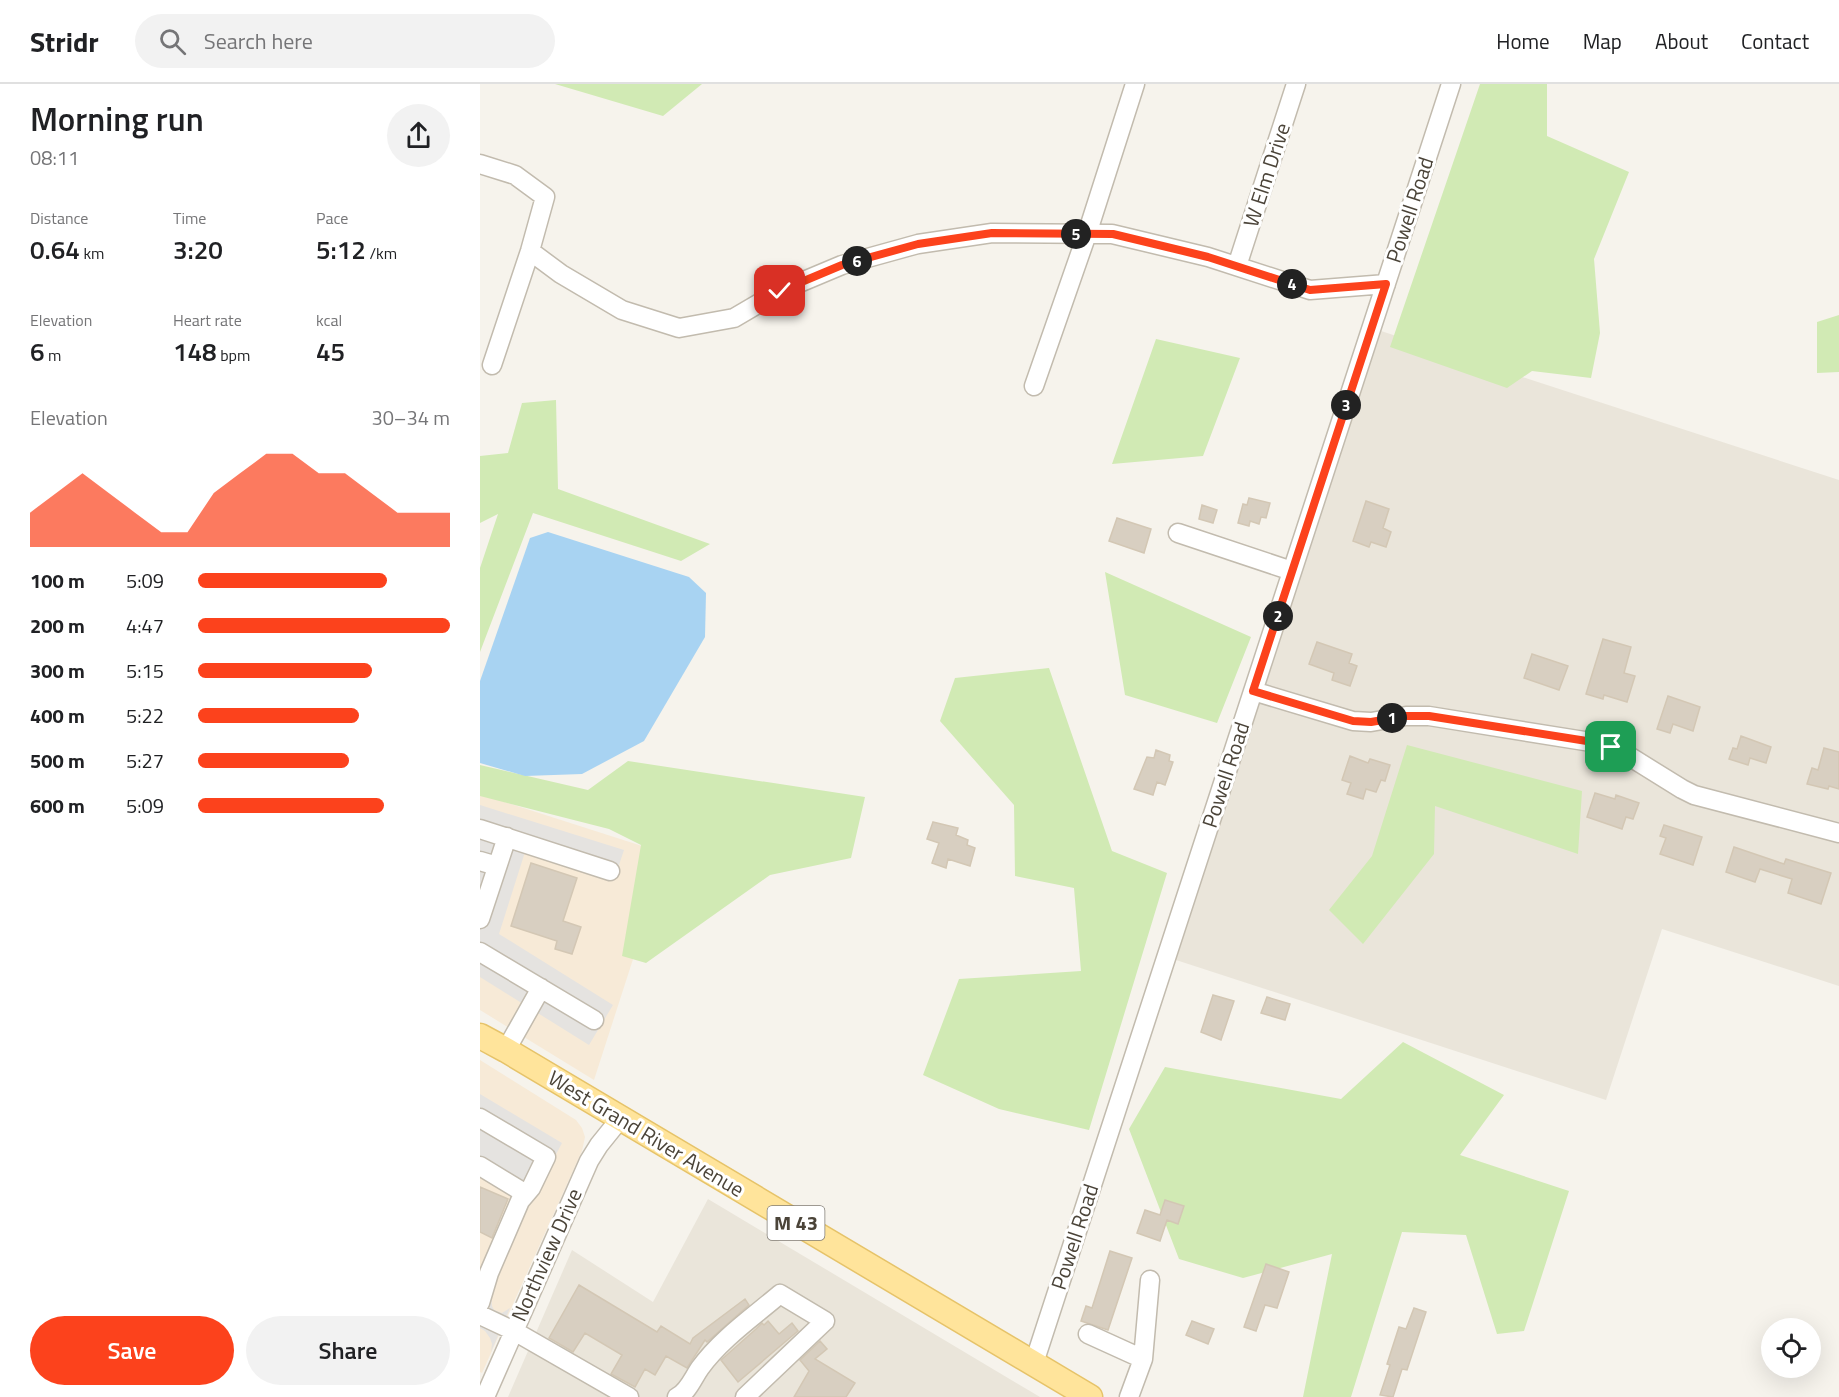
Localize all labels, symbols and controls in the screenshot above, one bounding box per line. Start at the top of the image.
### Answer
search box [135,14,555,68]
text: Stridr [30,20,99,63]
text: Search here [204,24,313,58]
icon: search [156,25,189,58]
text: Home [1496,25,1550,57]
text: Map [1583,25,1622,57]
text: About [1655,25,1708,57]
text: Contact [1741,25,1809,57]
text: Morning run [30,94,204,144]
button: share [387,104,450,167]
street label: W Elm Drive [1234,118,1298,231]
text: 08:11 [30,142,79,173]
street label: Powell Road [1377,153,1441,267]
text: Distance [30,206,88,230]
text: Time [173,206,206,230]
text: Pace [316,206,348,230]
pin: 5 [1061,219,1091,249]
text: 5 [1072,222,1080,246]
text: 0.64 [30,230,80,269]
text: 3:20 [173,230,223,269]
text: 5:12 [316,230,366,269]
text: km [80,241,104,265]
text: /km [366,241,397,265]
pin: 6 [842,246,872,276]
text: 6 [853,249,861,273]
pin [754,265,805,316]
pin: 4 [1277,269,1307,299]
text: 4 [1288,272,1296,296]
icon: check [763,274,796,307]
text: Elevation [30,308,92,332]
text: Heart rate [173,308,242,332]
text: kcal [316,308,342,332]
text: 6 [30,332,45,371]
text: 148 [173,332,217,371]
text: 45 [316,332,345,371]
text: m [45,343,61,367]
text: bpm [217,343,250,367]
pin: 3 [1331,390,1361,420]
text: 3 [1342,393,1350,417]
text: Elevation [30,402,108,433]
text: 30–34 m [371,402,450,433]
text: 100 m [30,565,85,596]
text: 5:09 [126,565,164,596]
pin: 2 [1263,601,1293,631]
text: 2 [1274,604,1282,628]
text: 200 m [30,610,85,641]
text: 4:47 [126,610,164,641]
text: 300 m [30,655,85,686]
text: 5:15 [126,655,164,686]
text: 400 m [30,700,85,731]
text: 5:22 [126,700,164,731]
pin: 1 [1377,703,1407,733]
text: 1 [1388,706,1396,730]
street label: Powell Road [1193,718,1257,832]
pin [1585,721,1636,772]
icon: arrive [1594,730,1627,763]
text: 500 m [30,745,85,776]
text: 5:27 [126,745,164,776]
text: 600 m [30,790,85,821]
text: 5:09 [126,790,164,821]
street label: West Grand River Avenue [542,1062,751,1205]
street label: Powell Road [1042,1180,1106,1294]
street label: Northview Drive [502,1183,590,1326]
road number: M 43 [768,1206,824,1240]
button: Save [30,1316,234,1385]
button: Share [246,1316,450,1385]
map controls [1761,1318,1821,1378]
button: locate [1761,1318,1821,1378]

